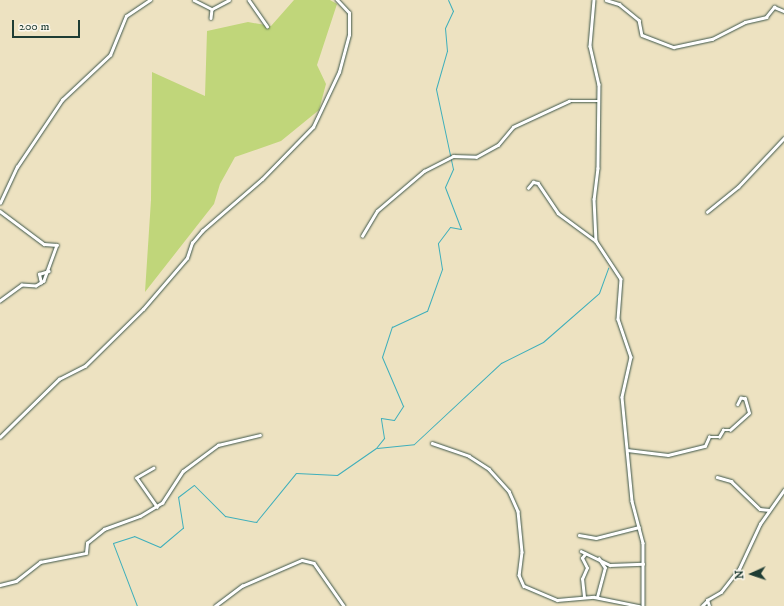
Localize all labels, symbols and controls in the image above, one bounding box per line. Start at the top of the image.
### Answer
scale bar [14,12,82,38]
text: 200 m [19,19,49,34]
north arrow [732,554,772,594]
text: N [733,570,747,580]

